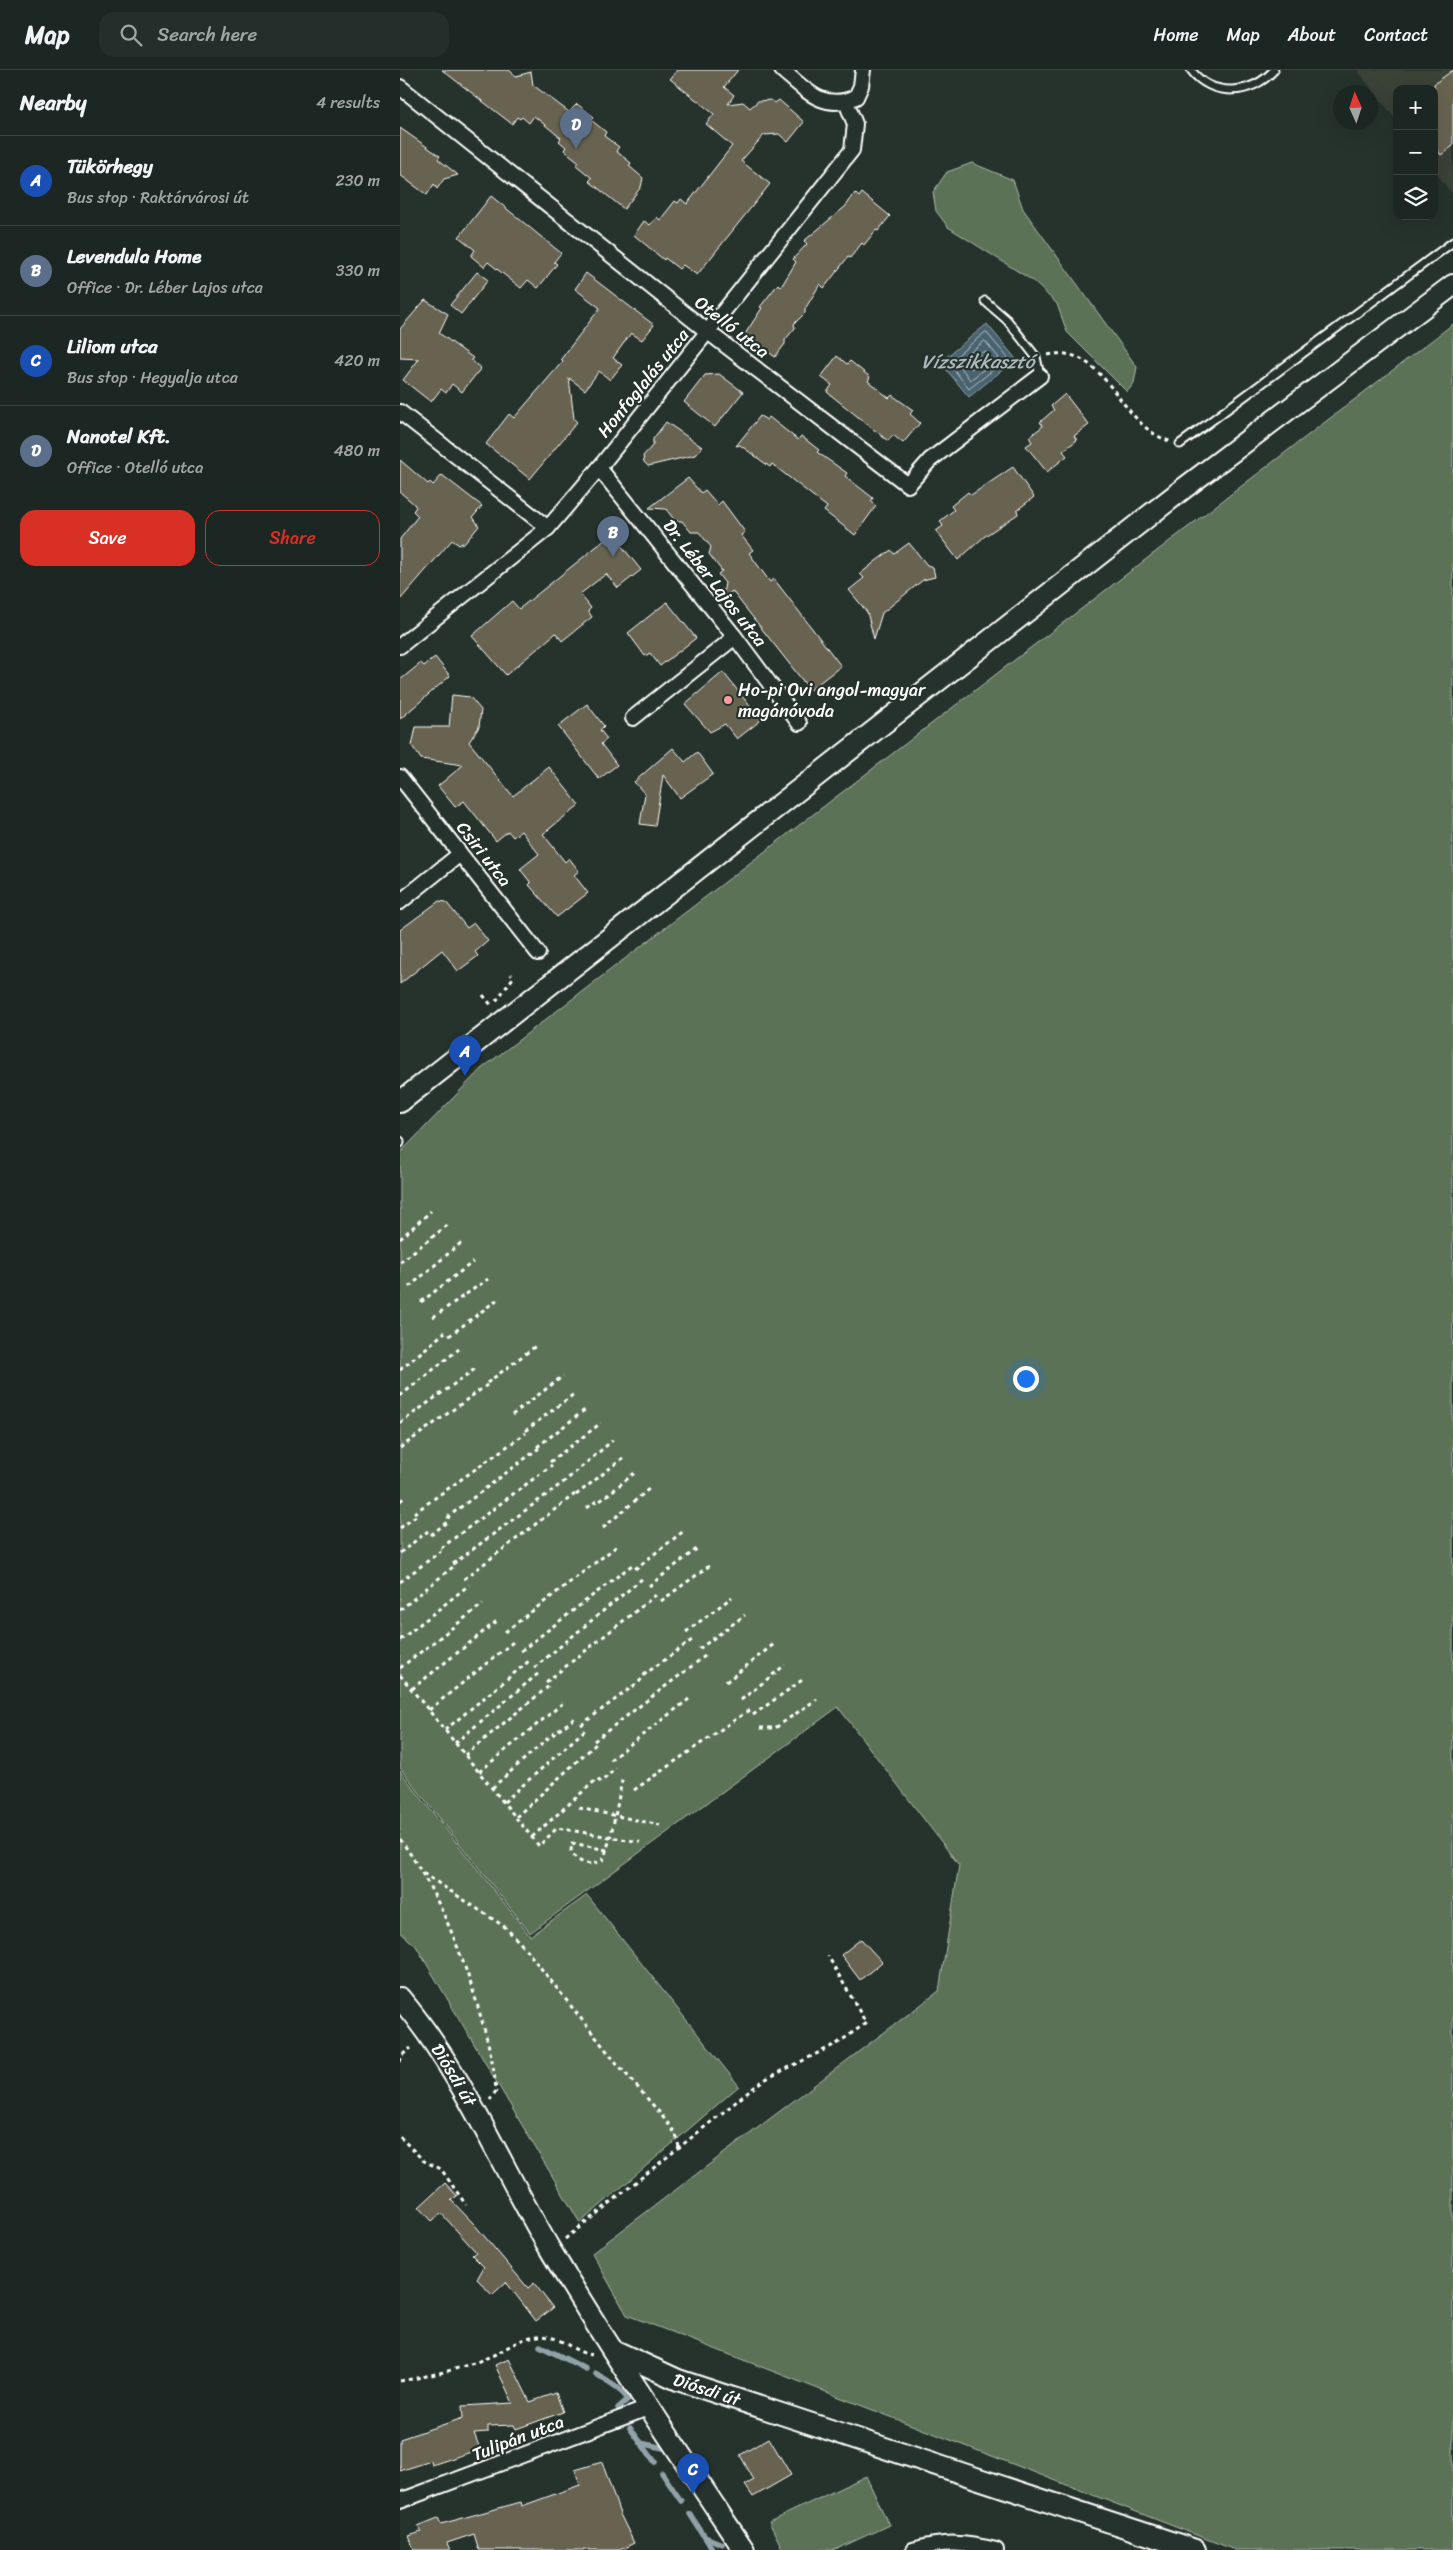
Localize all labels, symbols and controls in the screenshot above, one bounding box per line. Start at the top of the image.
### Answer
search box [99,12,449,57]
text: Map [25,14,69,56]
text: Search here [157,18,257,51]
text: Home [1154,19,1199,51]
text: Map [1227,19,1260,51]
text: About [1288,19,1336,51]
text: Contact [1364,19,1428,51]
icon: search [117,21,145,49]
text: Nearby [20,84,86,122]
north arrow [1333,85,1378,130]
map controls [1393,85,1438,220]
button: + [1393,85,1438,130]
text: 4 results [316,88,380,117]
pin: D [560,108,592,149]
button: − [1393,130,1438,175]
text: Tükörhegy [67,150,153,183]
text: A [31,166,41,195]
text: 230 m [335,166,380,195]
button: layers [1393,175,1438,220]
text: Bus stop · Raktárvárosi út [67,183,249,212]
text: Levendula Home [67,240,201,273]
text: B [31,256,41,285]
text: 330 m [336,256,380,285]
text: Office · Dr. Léber Lajos utca [67,273,263,302]
street label: Otelló utca [687,287,777,367]
street label: Honfoglalás utca [589,320,698,445]
text: Liliom utca [67,330,157,363]
water label: Vízszikkasztó [921,345,1039,378]
text: C [31,346,41,375]
text: 420 m [334,346,380,375]
text: Bus stop · Hegyalja utca [67,363,238,392]
text: Nanotel Kft. [67,420,171,453]
text: D [31,436,41,465]
text: 480 m [334,436,380,465]
text: Office · Otelló utca [67,453,203,482]
button: Save [20,510,195,566]
button: Share [205,510,380,566]
street label: Dr. Léber Lajos utca [655,512,776,655]
pin: B [597,516,629,557]
place label: Ho-pi Ovi angol-magyar magánóvoda [738,674,927,727]
marker: Ho-pi Ovi angol-magyar magánóvoda [722,694,734,706]
street label: Csiri utca [448,814,520,894]
pin: A [449,1035,481,1076]
your location [1013,1366,1039,1392]
street label: Diósdi út [422,2037,486,2113]
street label: Diósdi út [669,2363,745,2416]
street label: Tulipán utca [467,2406,569,2470]
pin: C [677,2453,709,2494]

